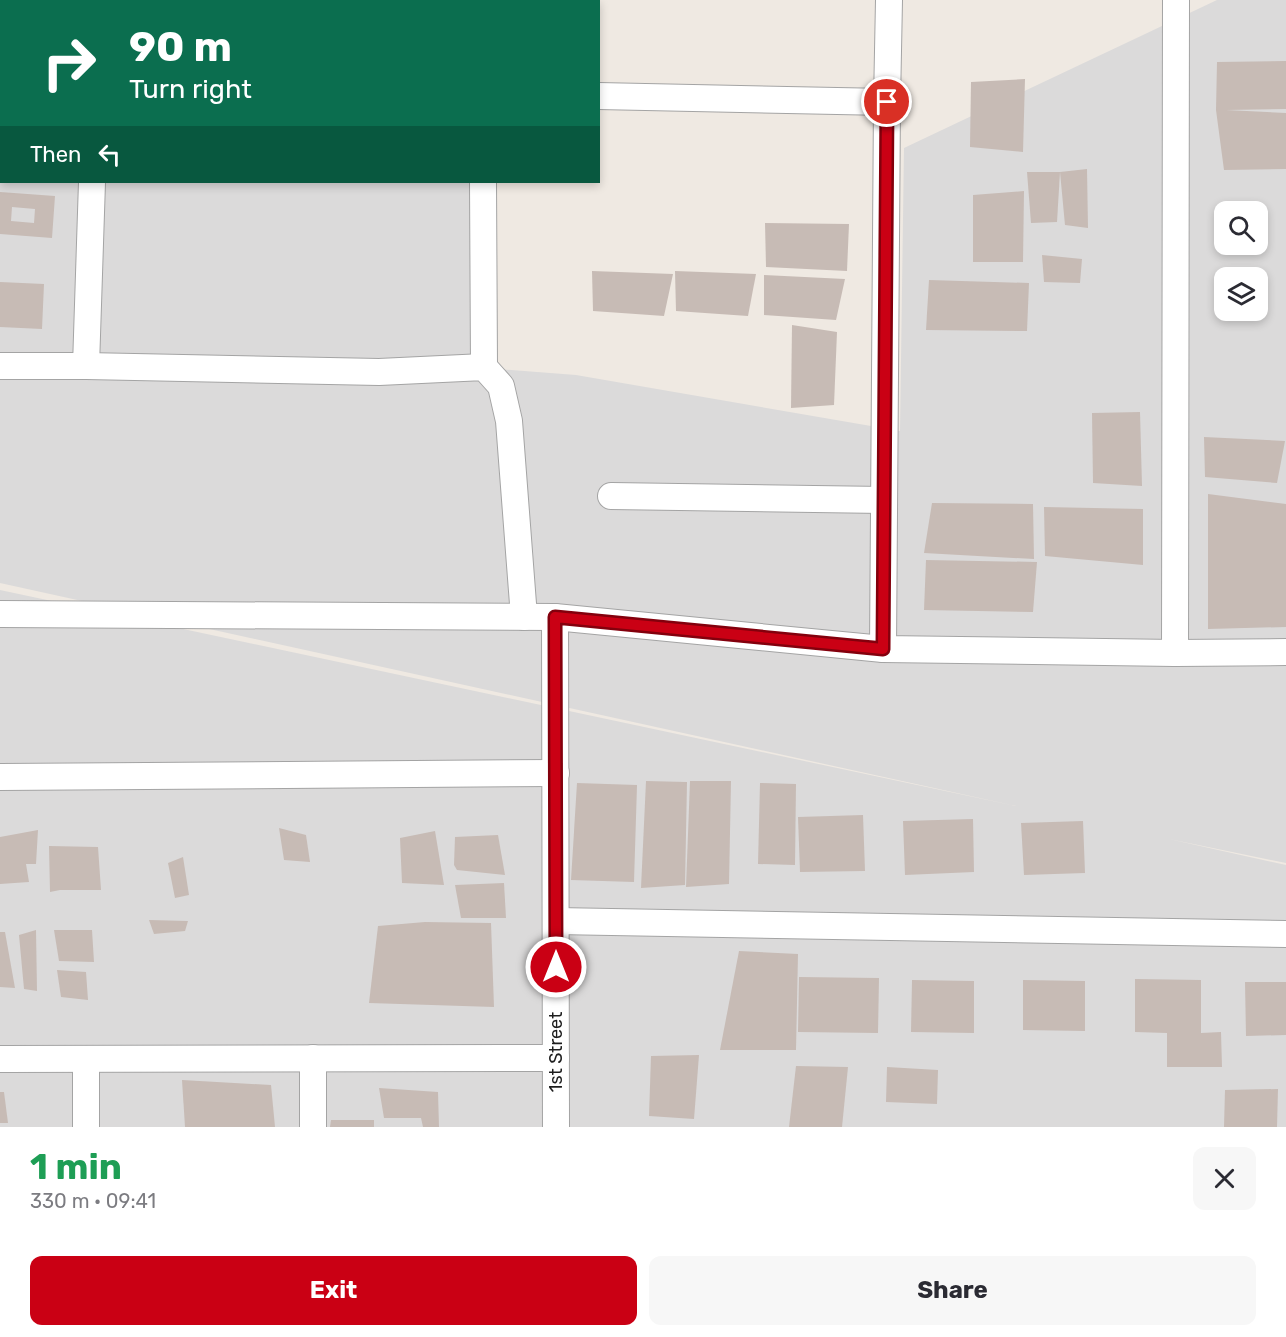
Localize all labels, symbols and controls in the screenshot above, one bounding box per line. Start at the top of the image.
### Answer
text: 90 m [129,22,232,72]
icon: right [30,24,108,102]
text: Turn right [129,73,252,105]
pin [861,76,912,127]
icon: arrive [870,85,903,118]
icon: left [93,138,126,171]
text: Then [30,141,81,168]
map controls [1214,201,1268,321]
button: search [1214,201,1268,255]
button: layers [1214,267,1268,321]
position arrow [524,935,588,999]
street label: 1st Street [545,1012,567,1092]
text: 1 min [30,1145,122,1188]
button: close [1193,1147,1256,1210]
text: 330 m · 09:41 [30,1189,156,1213]
button: Exit [30,1256,637,1325]
button: Share [649,1256,1256,1325]

